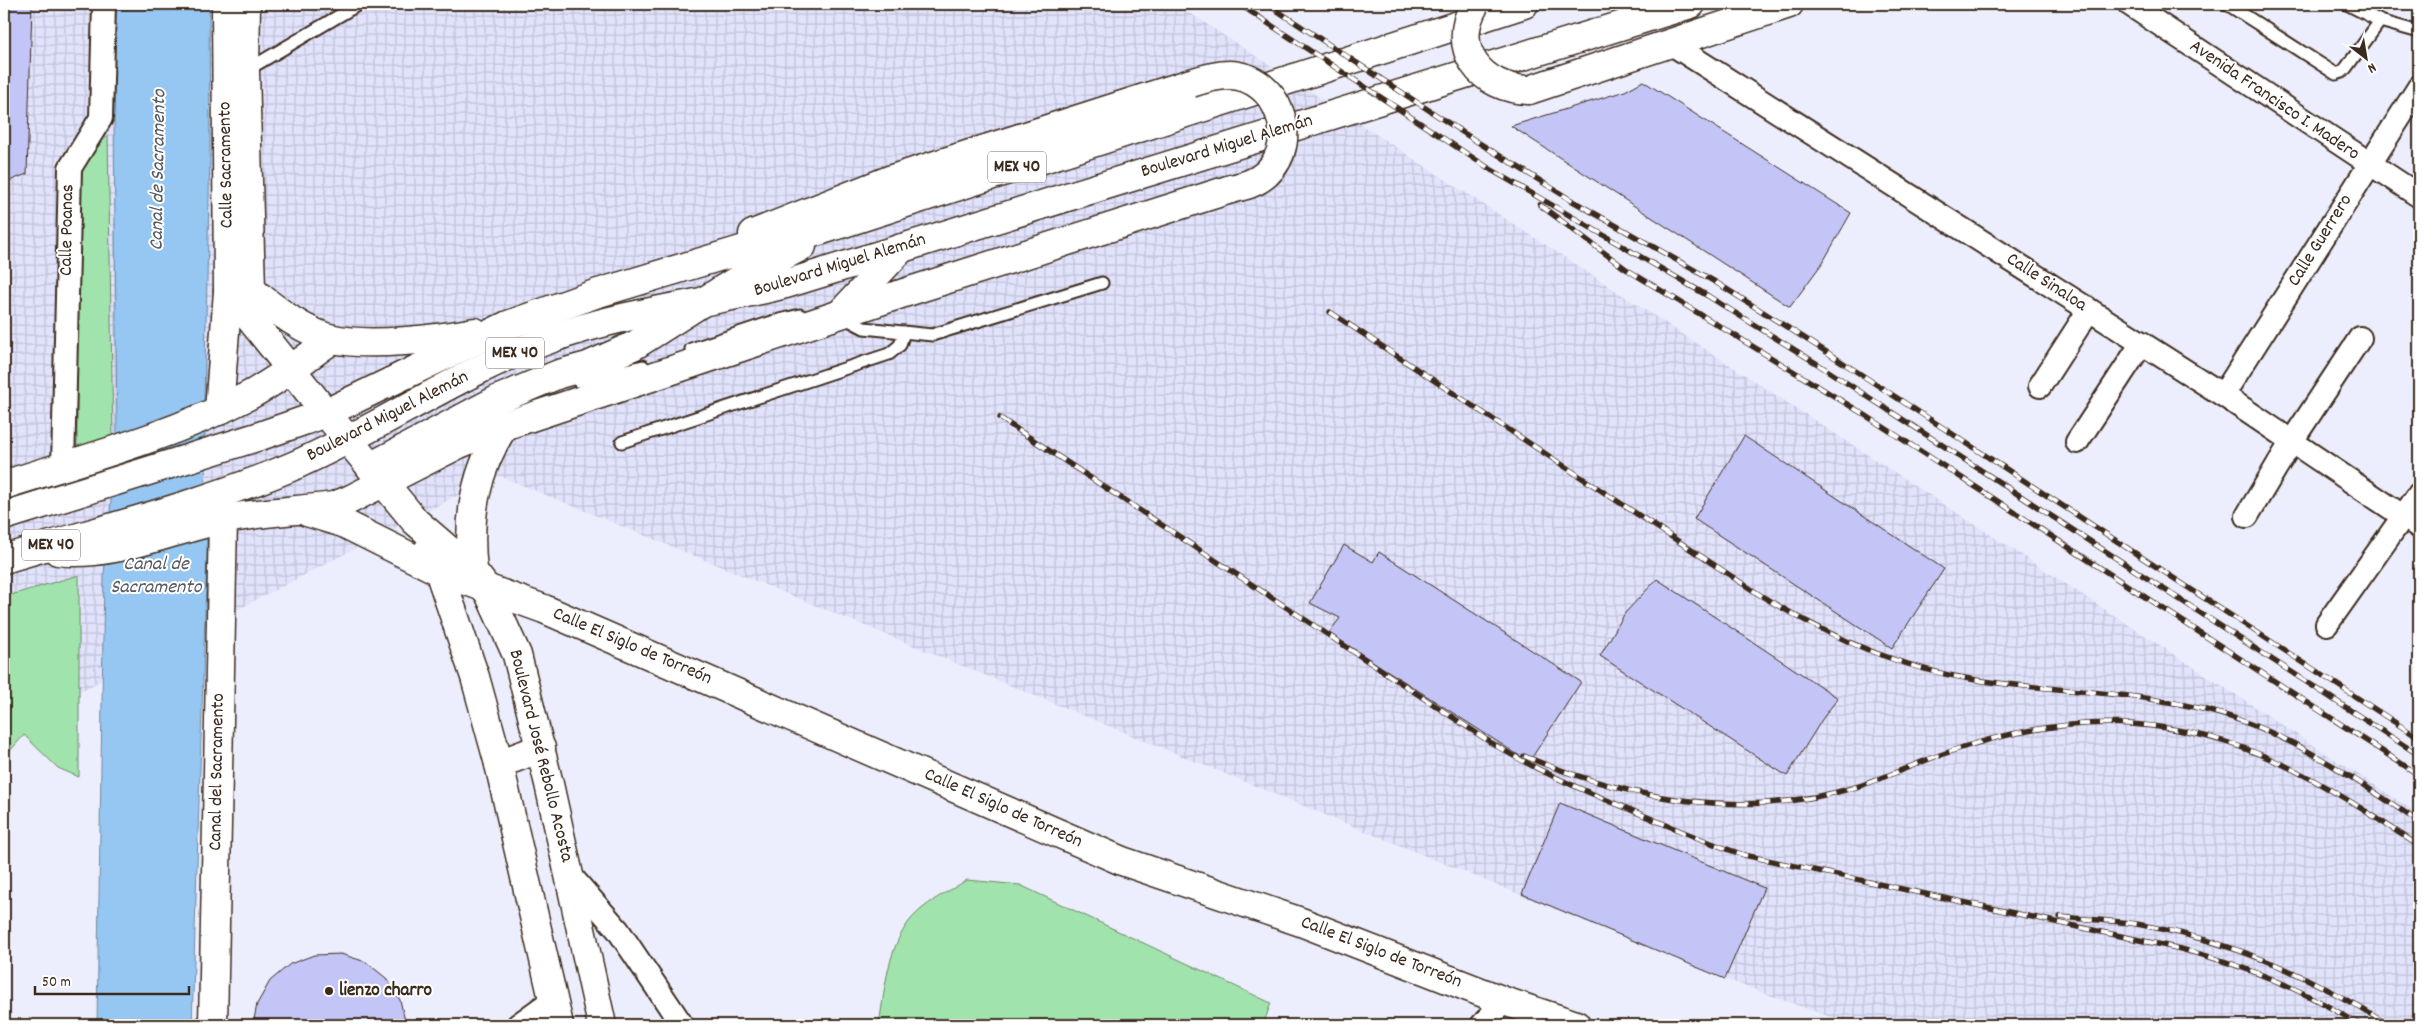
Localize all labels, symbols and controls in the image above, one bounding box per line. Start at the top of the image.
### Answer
north arrow [2340,32,2390,82]
street label: Avenida Francisco I. Madero [2184,34,2364,168]
text: N [2363,57,2380,78]
water label: Canal de Sacramento [144,88,174,251]
street label: Calle Sacramento [212,101,242,229]
street label: Boulevard Miguel Alemán [1138,108,1316,186]
road number: MEX 40 [988,152,1046,182]
street label: Calle Poanas [54,184,82,276]
street label: Calle Guerrero [2282,190,2360,292]
street label: Boulevard Miguel Alemán [751,227,929,305]
street label: Calle Sinaloa [2000,247,2093,320]
road number: MEX 40 [486,338,544,368]
street label: Boulevard Miguel Alemán [302,364,474,470]
road number: MEX 40 [22,530,80,560]
water label: Canal de Sacramento [110,551,203,602]
street label: Calle El Siglo de Torreón [548,601,716,693]
street label: Boulevard José Rebollo Acosta [501,647,580,866]
street label: Canal del Sacramento [203,693,233,851]
street label: Calle El Siglo de Torreón [920,762,1086,856]
street label: Calle El Siglo de Torreón [1296,910,1466,996]
scale bar [35,964,189,996]
text: 50 m [42,972,71,994]
place label: lienzo charro [339,978,433,1005]
marker: lienzo charro [323,985,335,997]

